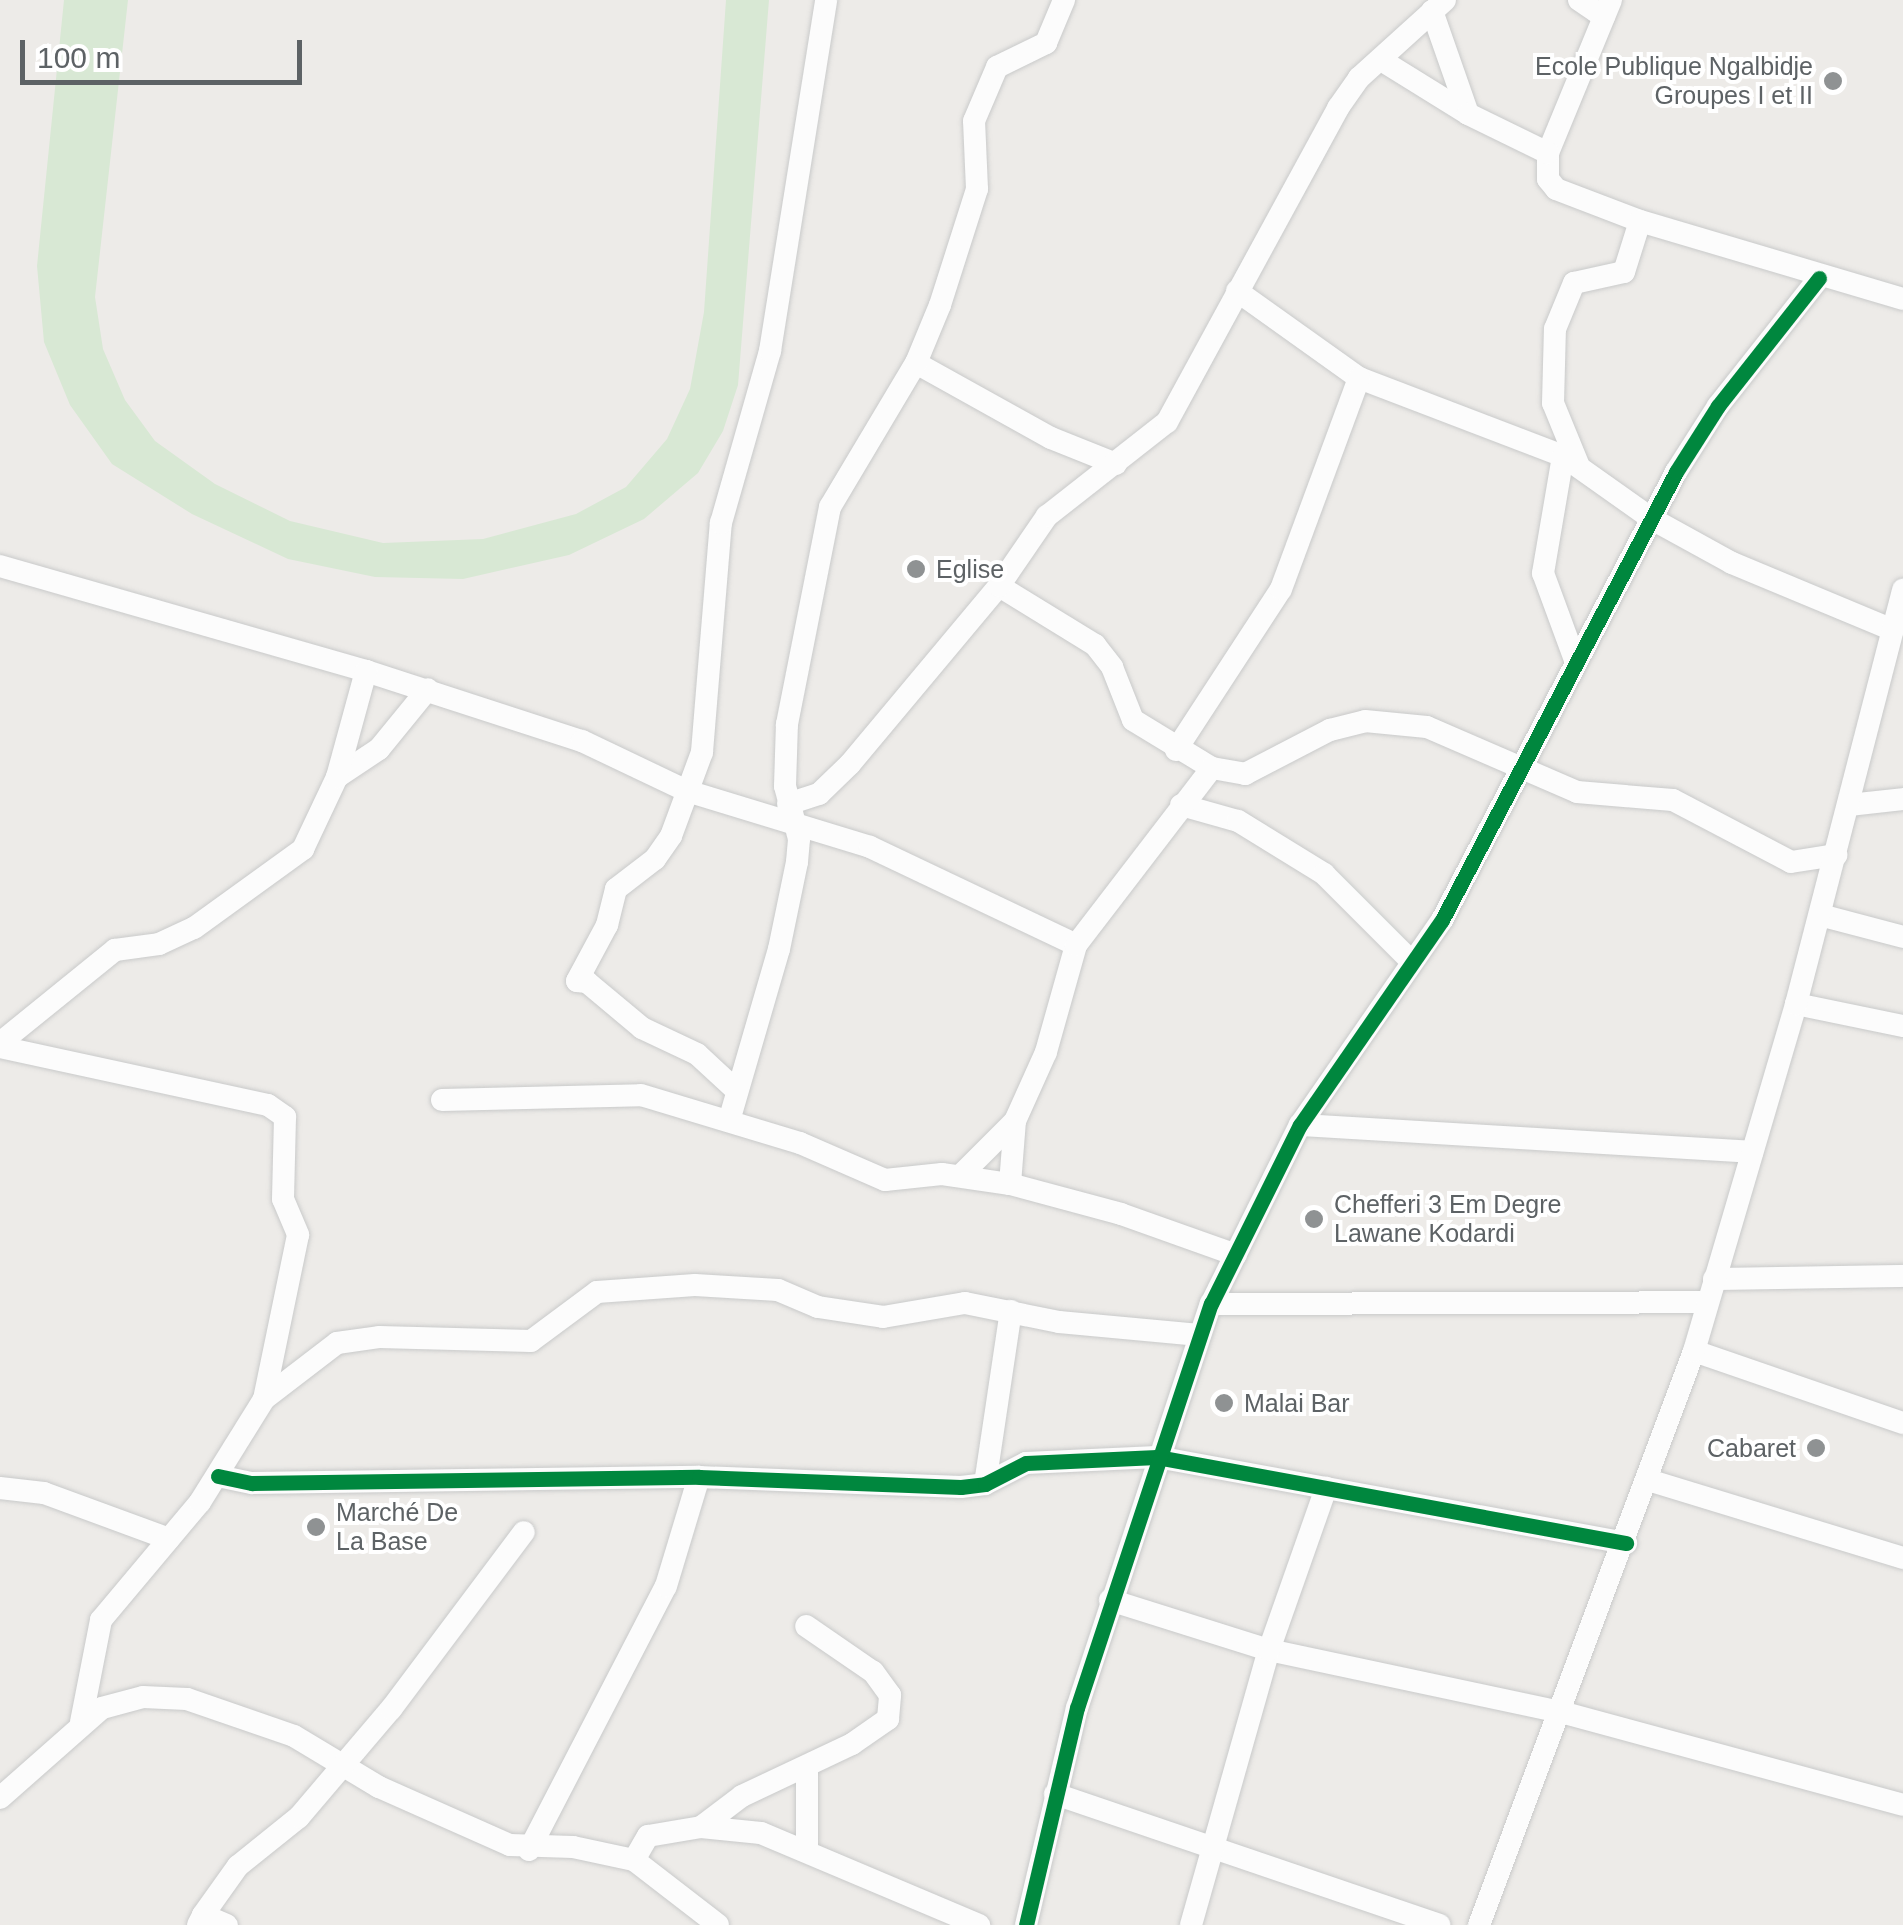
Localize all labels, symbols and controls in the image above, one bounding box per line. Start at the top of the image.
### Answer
scale bar [25,20,308,82]
text: 100 m [37,41,120,74]
place label: Ecole Publique Ngalbidje Groupes I et II [1535,52,1813,111]
marker: Ecole Publique Ngalbidje Groupes I et II [1822,70,1844,92]
place label: Eglise [936,554,1004,584]
marker: Eglise [905,558,927,580]
place label: Chefferi 3 Em Degre Lawane Kodardi [1334,1190,1561,1249]
marker: Chefferi 3 Em Degre Lawane Kodardi [1303,1208,1325,1230]
place label: Malai Bar [1244,1388,1350,1418]
marker: Malai Bar [1213,1392,1235,1414]
place label: Cabaret [1707,1433,1796,1463]
marker: Cabaret [1805,1437,1827,1459]
place label: Marché De La Base [336,1498,458,1557]
marker: Marché De La Base [305,1516,327,1538]

